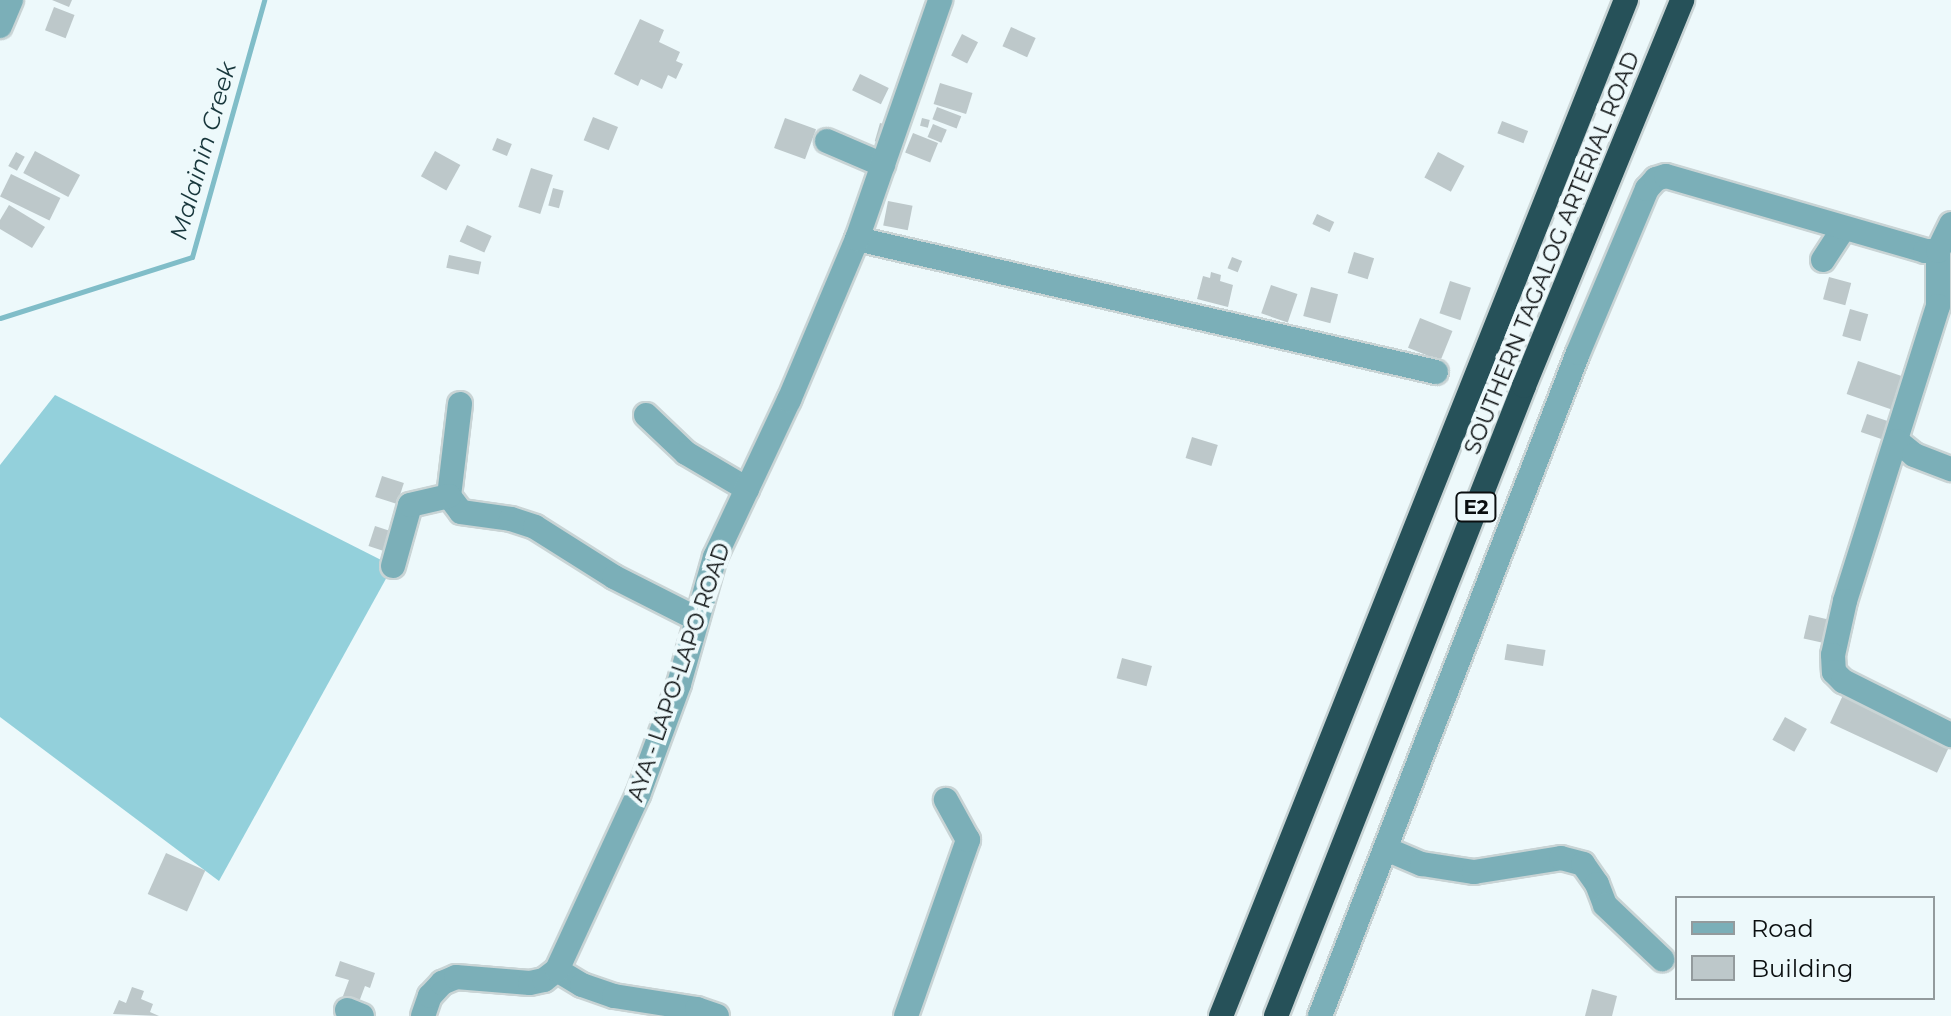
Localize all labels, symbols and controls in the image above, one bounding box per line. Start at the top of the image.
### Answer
street label: SOUTHERN TAGALOG ARTERIAL ROAD [1459,48,1645,458]
water label: Malainin Creek [164,59,242,243]
road number: E2 [1454,491,1498,523]
street label: AYA - LAPO-LAPO ROAD [622,539,736,805]
legend [1675,896,1935,1000]
text: Road [1751,914,1814,943]
text: Building [1751,954,1854,983]

